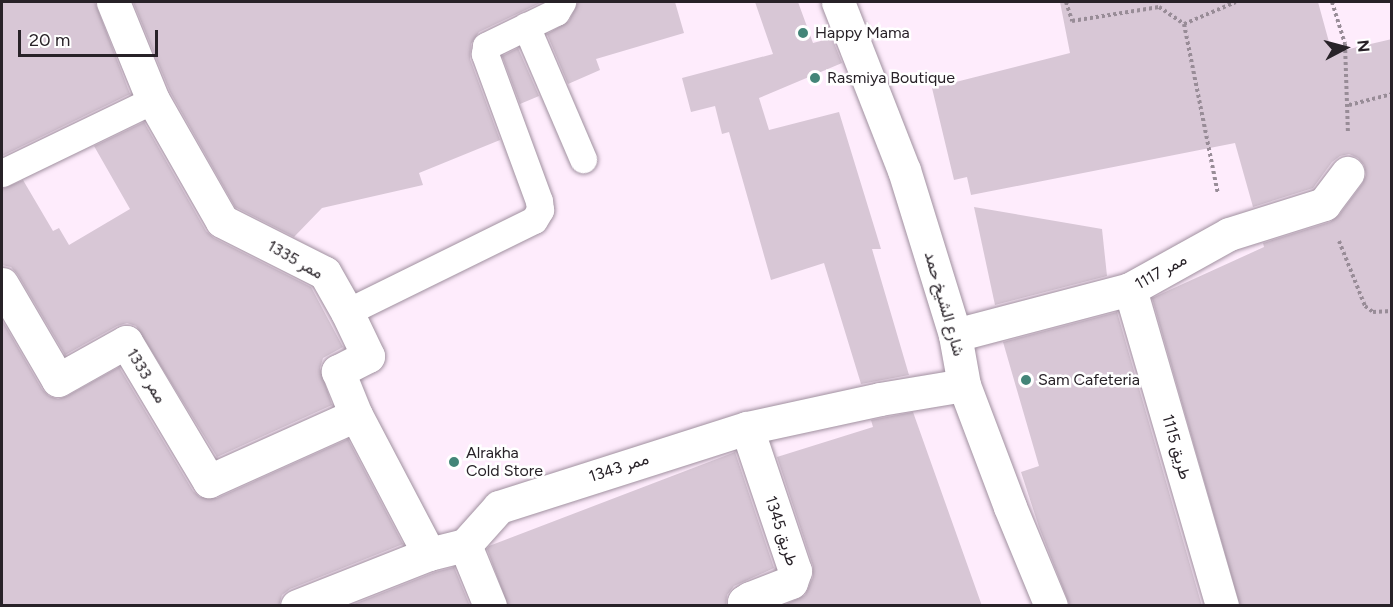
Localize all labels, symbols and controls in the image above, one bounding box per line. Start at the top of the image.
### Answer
scale bar [21,18,160,56]
north arrow [1315,18,1375,78]
place label: Happy Mama [815,23,910,43]
marker: Happy Mama [796,26,810,40]
text: 20 m [29,29,70,51]
text: N [1353,39,1373,53]
place label: Rasmiya Boutique [827,68,955,88]
marker: Rasmiya Boutique [808,71,822,85]
street label: ممر 1335 [264,236,326,284]
street label: شارع الشيخ حمد [920,249,968,359]
street label: ممر 1117 [1132,250,1190,294]
street label: ممر 1333 [122,345,170,407]
place label: Sam Cafeteria [1038,370,1140,390]
marker: Sam Cafeteria [1019,373,1033,387]
street label: طريق 1115 [1158,412,1194,482]
place label: Alrakha Cold Store [466,443,543,481]
street label: ممر 1343 [587,449,651,487]
marker: Alrakha Cold Store [447,455,461,469]
street label: طريق 1345 [761,494,801,568]

